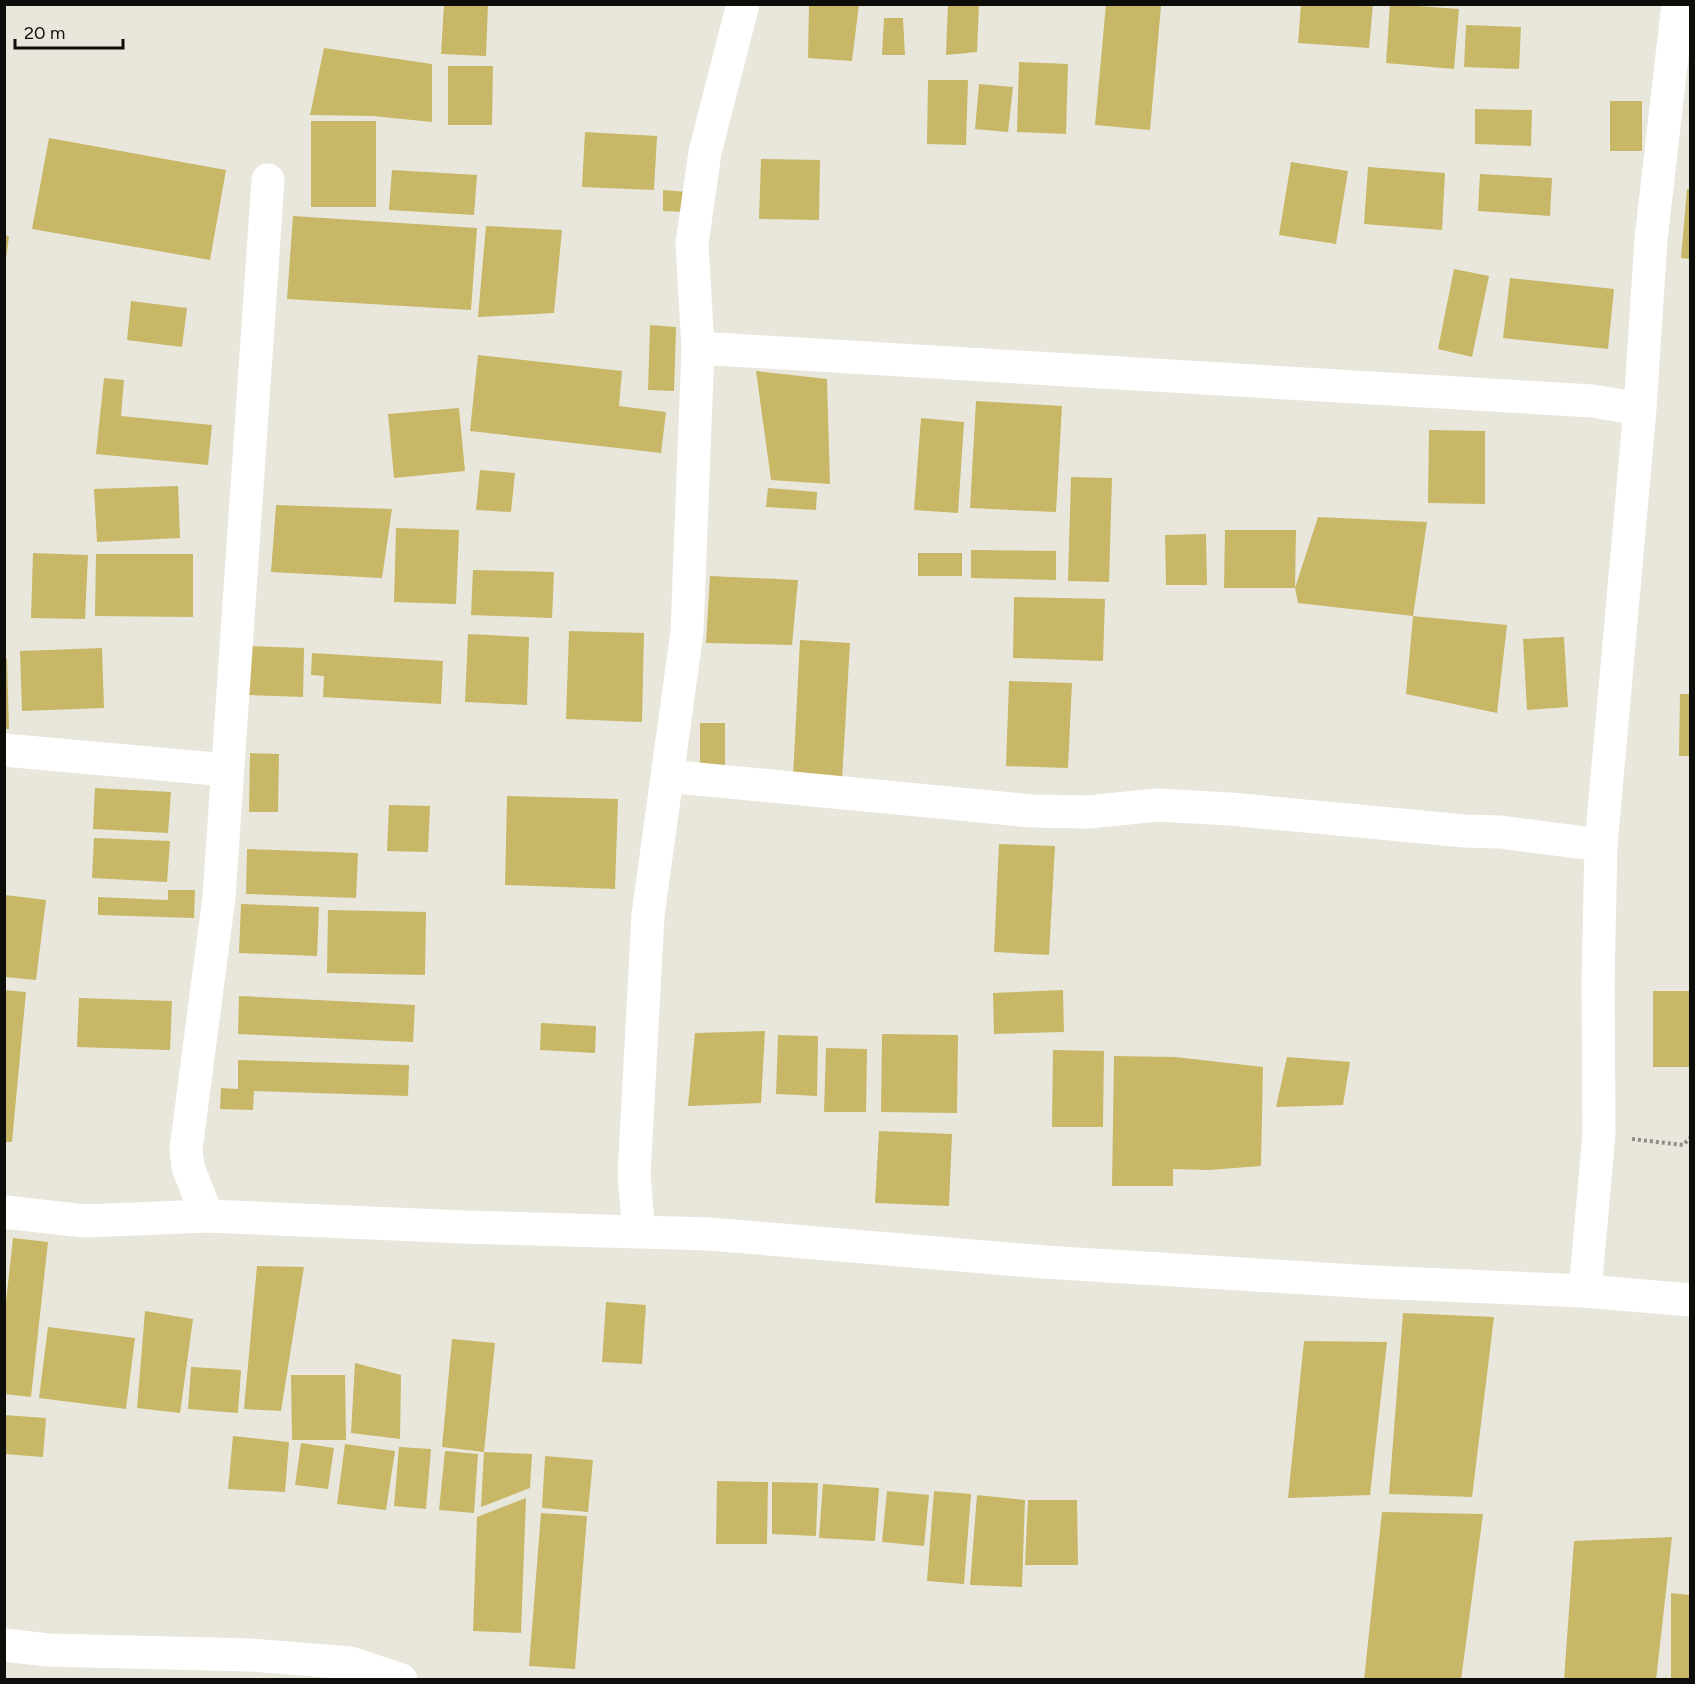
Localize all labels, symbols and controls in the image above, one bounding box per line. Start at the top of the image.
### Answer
scale bar [15,12,123,50]
text: 20 m [24,22,65,44]

